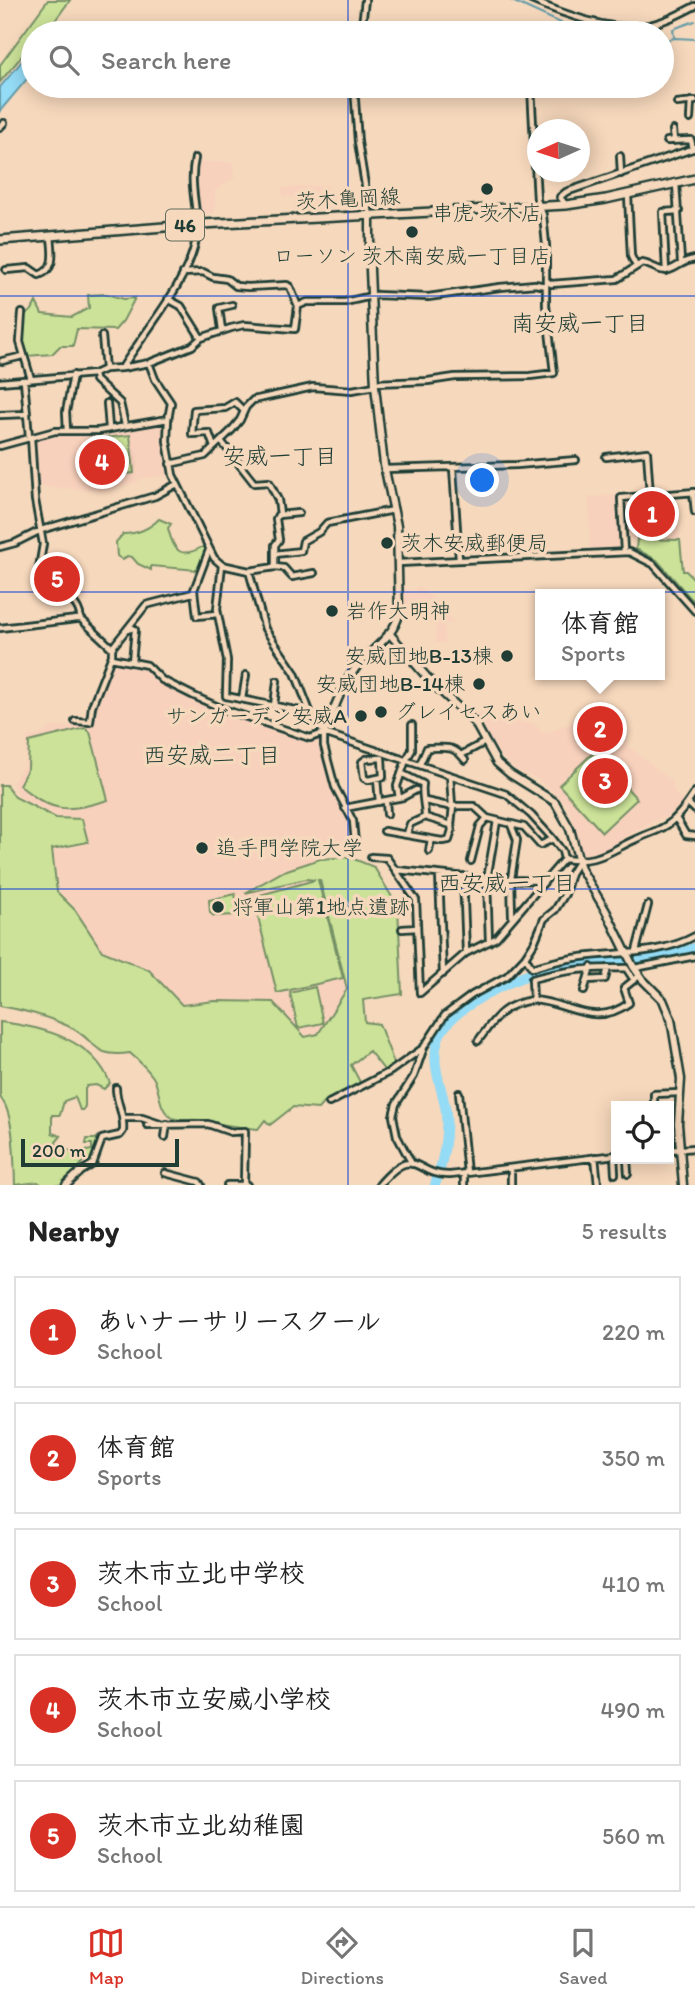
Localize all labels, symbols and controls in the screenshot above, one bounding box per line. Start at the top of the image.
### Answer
search box [21,21,674,98]
icon: search [45,41,83,79]
text: Search here [101,44,231,76]
north arrow [527,119,590,182]
marker: 串虎 茨木店 [479,181,495,197]
street label: 茨木亀岡線 [295,183,401,214]
place label: 串虎 茨木店 [432,200,542,225]
road number: 46 [166,210,204,241]
marker: ローソン 茨木南安威一丁目店 [404,224,420,240]
place label: ローソン 茨木南安威一丁目店 [273,243,551,268]
district label: 南安威一丁目 [511,309,649,337]
pin: 4 [79,436,125,488]
district label: 安威一丁目 [223,442,338,470]
your location [465,463,499,497]
pin: 1 [629,488,675,540]
place label: 茨木安威郵便局 [401,530,548,555]
marker: 茨木安威郵便局 [379,535,395,551]
pin: 5 [34,553,80,605]
popup [535,589,665,680]
place label: 岩作大明神 [346,598,451,623]
marker: 岩作大明神 [324,603,340,619]
text: 体育館 [561,607,639,639]
text: Sports [561,639,625,667]
place label: 安威団地B-13棟 [345,643,493,668]
marker: 安威団地B-13棟 [499,648,515,664]
place label: 安威団地B-14棟 [316,671,465,696]
marker: 安威団地B-14棟 [471,676,487,692]
place label: グレイセスあい [395,699,541,724]
place label: サンガーデン安威A [166,703,348,728]
pin: 2 [577,703,623,755]
marker: グレイセスあい [373,704,389,720]
marker: サンガーデン安威A [353,708,369,724]
district label: 西安威二丁目 [143,741,281,769]
pin: 3 [582,755,628,807]
place label: 追手門学院大学 [216,835,363,860]
marker: 追手門学院大学 [194,840,210,856]
district label: 西安威一丁目 [438,869,576,897]
place label: 将軍山第1地点遺跡 [232,894,410,919]
marker: 将軍山第1地点遺跡 [210,899,226,915]
map controls [611,1101,674,1164]
button: locate [611,1101,674,1164]
scale bar [21,1136,178,1168]
text: 200 m [32,1139,86,1162]
text: Nearby [28,1212,119,1249]
text: 5 results [581,1217,667,1245]
text: あいナーサリースクール [97,1305,381,1337]
text: 1 [48,1318,58,1346]
text: 220 m [602,1318,665,1346]
text: School [97,1337,162,1365]
text: 体育館 [97,1431,175,1463]
text: 2 [47,1444,59,1472]
text: 350 m [602,1444,665,1472]
text: Sports [97,1463,161,1491]
text: 茨木市立北中学校 [97,1557,305,1589]
text: 3 [47,1570,59,1598]
text: 410 m [602,1570,665,1598]
text: School [97,1589,162,1617]
text: 茨木市立安威小学校 [97,1683,331,1715]
text: 4 [46,1696,60,1724]
text: 490 m [600,1696,665,1724]
text: School [97,1715,162,1743]
text: 茨木市立北幼稚園 [97,1809,305,1841]
text: 5 [47,1822,59,1850]
text: 560 m [602,1822,665,1850]
text: School [97,1841,162,1869]
tab: Map [87,1924,125,1989]
tab: Directions [300,1924,384,1989]
tab: Saved [559,1924,607,1989]

